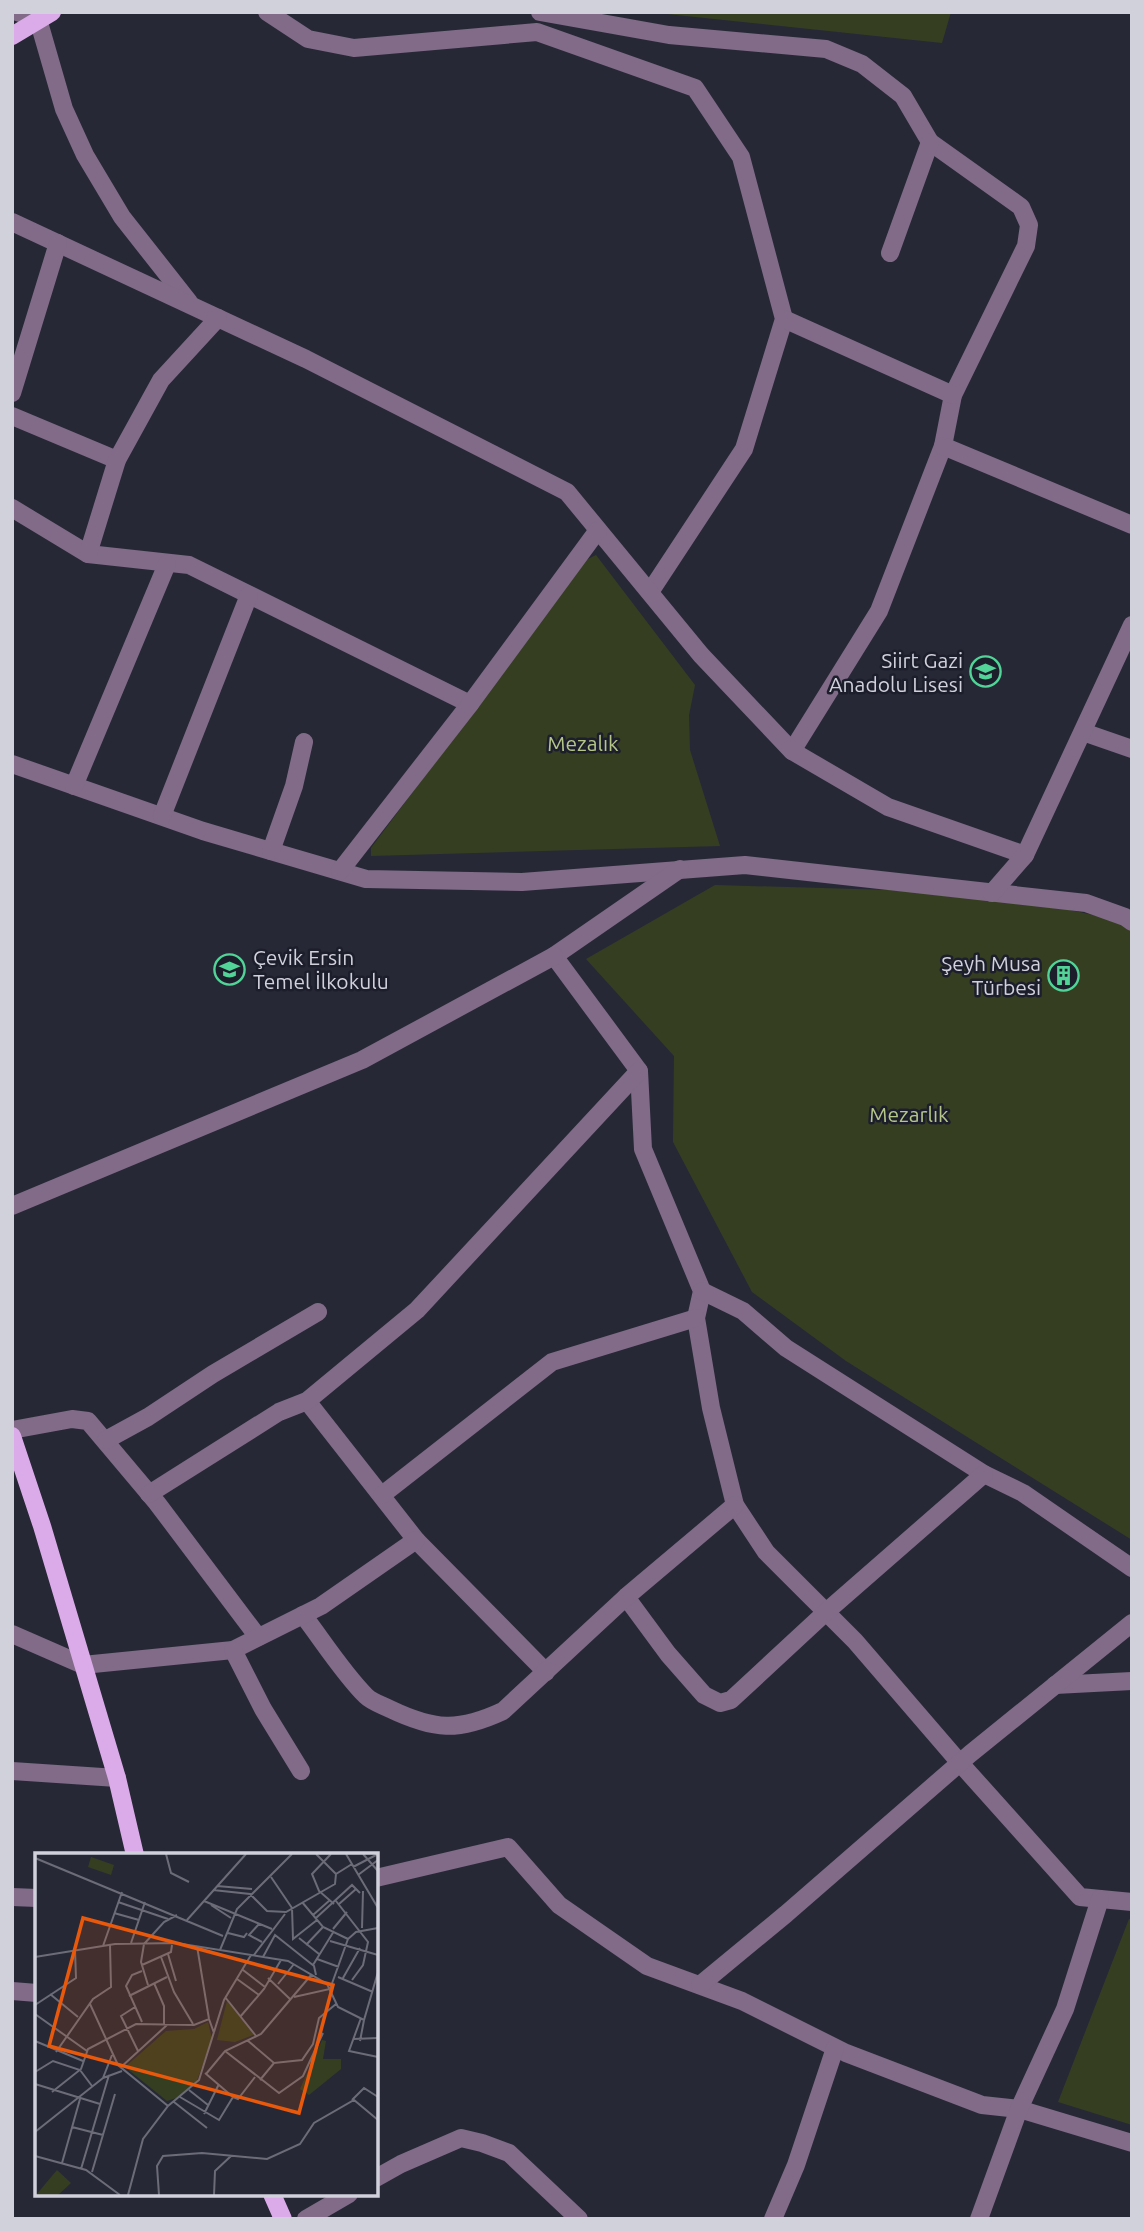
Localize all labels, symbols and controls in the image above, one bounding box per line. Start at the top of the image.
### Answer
place label: Siirt Gazi Anadolu Lisesi [829,648,963,696]
school or university icon: Siirt Gazi Anadolu Lisesi [969,655,1003,689]
park label: Mezalık [547,731,619,755]
place label: Çevik Ersin Temel İlkokulu [253,945,389,993]
place label: Şeyh Musa Türbesi [941,951,1041,999]
school or university icon: Çevik Ersin Temel İlkokulu [213,952,247,986]
building icon: Şeyh Musa Türbesi [1047,958,1081,992]
park label: Mezarlık [869,1102,949,1126]
inset map [35,1853,378,2196]

